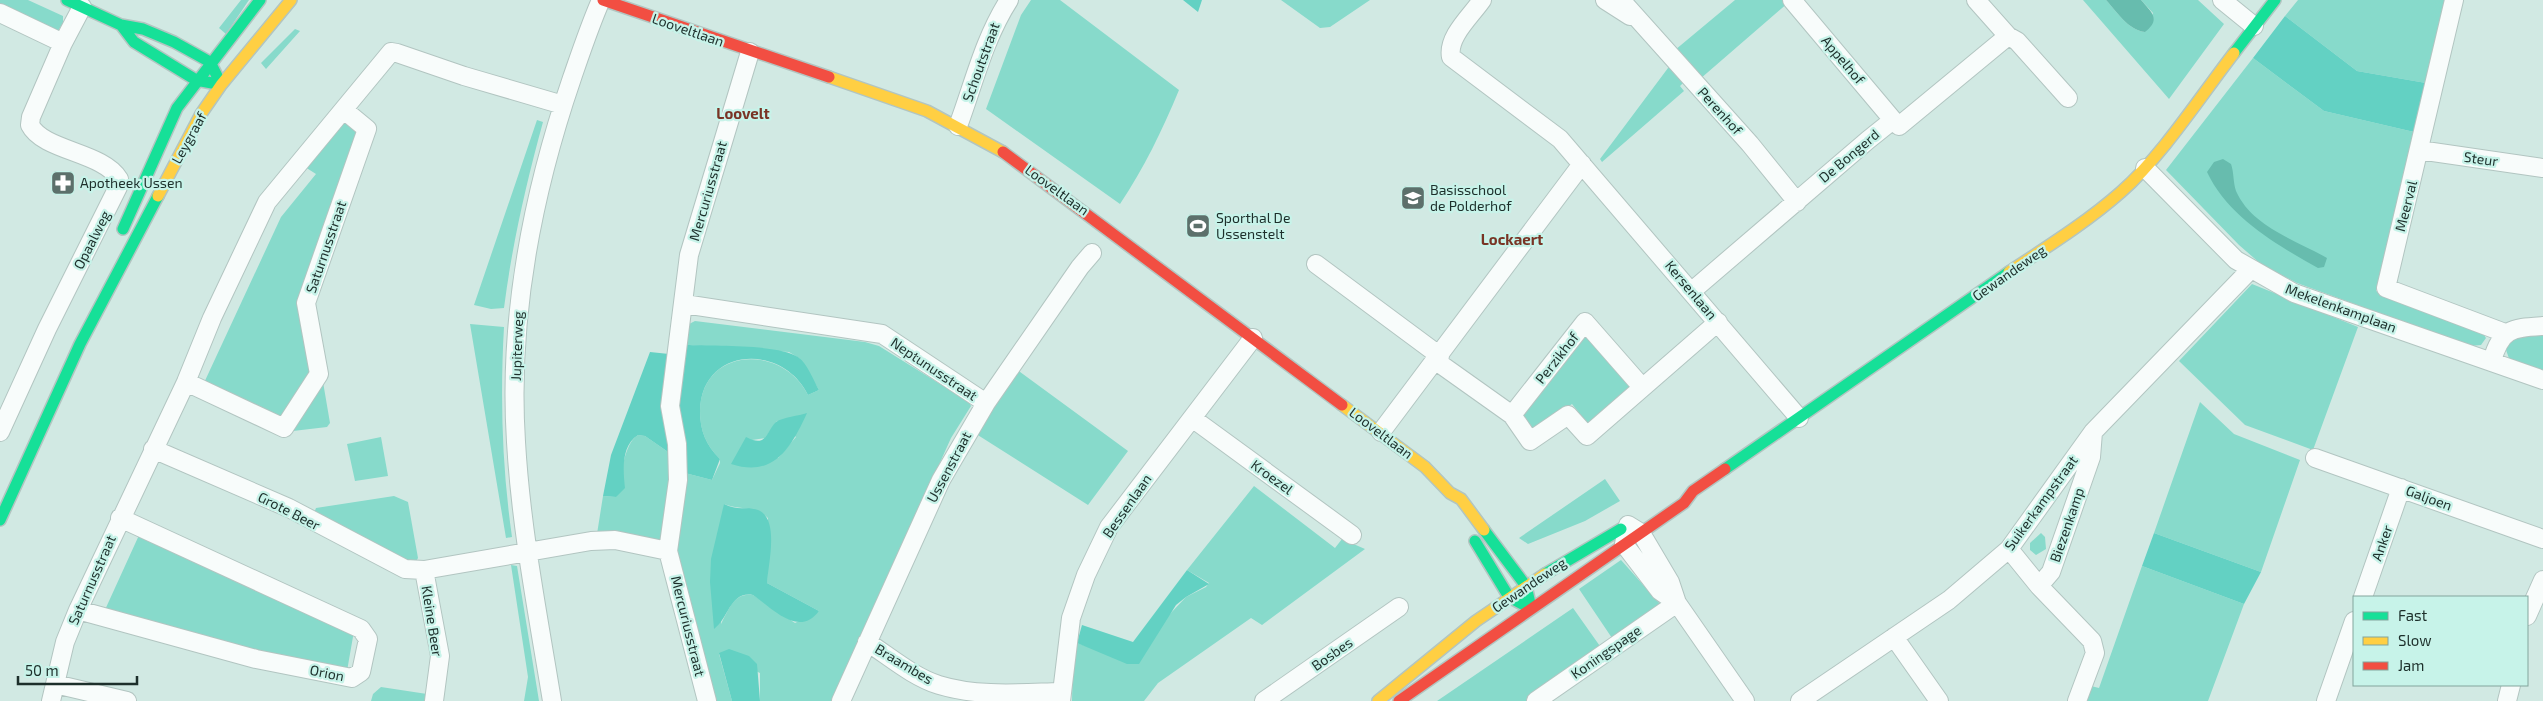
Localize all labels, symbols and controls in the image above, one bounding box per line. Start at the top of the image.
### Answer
street label: Looveltlaan [650,9,726,50]
street label: Schoutstraat [958,20,1003,104]
street label: Appelhof [1818,32,1869,88]
street label: Perenhof [1695,83,1747,138]
district label: Loovelt [716,104,770,122]
street label: Leygraaf [168,109,210,166]
street label: De Bongerd [1815,125,1882,186]
street label: Mercuriusstraat [685,139,730,243]
street label: Steur [2463,148,2500,169]
street label: Looveltlaan [1022,161,1093,218]
pharmacy icon: Apotheek Ussen [50,170,76,196]
place label: Apotheek Ussen [80,174,183,191]
street label: Meerval [2391,178,2420,233]
place label: Basisschool de Polderhof [1430,181,1512,214]
school or university icon: Basisschool de Polderhof [1400,185,1426,211]
street label: Saturnusstraat [302,198,349,295]
street label: Opaalweg [70,207,114,272]
place label: Sporthal De Ussenstelt [1216,209,1290,242]
sports icon: Sporthal De Ussenstelt [1185,213,1211,239]
district label: Lockaert [1481,230,1543,248]
street label: Gewandeweg [1969,241,2049,304]
street label: Kersenlaan [1662,257,1721,323]
street label: Mekelenkamplaan [2283,280,2399,336]
street label: Jupiterweg [507,311,526,381]
street label: Perzikhof [1531,328,1582,387]
street label: Neptunusstraat [888,333,981,404]
street label: Looveltlaan [1346,403,1416,462]
street label: Ussenstraat [923,428,974,505]
street label: Suikerkampstraat [2000,452,2081,554]
street label: Kroezel [1248,456,1297,498]
street label: Bessenlaan [1098,471,1155,541]
street label: Galjoen [2404,481,2455,514]
street label: Biezenkamp [2046,485,2087,564]
street label: Grote Beer [255,488,323,534]
street label: Anker [2367,522,2396,563]
street label: Saturnusstraat [64,532,119,627]
street label: Gewandeweg [1488,553,1569,616]
street label: Mercuriusstraat [668,574,709,678]
street label: Kleine Beer [419,584,447,658]
legend [2353,596,2528,686]
text: Fast [2398,606,2428,624]
street label: Koningspage [1567,621,1644,682]
text: Slow [2398,631,2432,649]
street label: Bosbes [1308,633,1356,674]
street label: Braambes [872,640,936,687]
scale bar [18,654,136,686]
text: Jam [2398,656,2424,674]
text: 50 m [25,661,59,679]
street label: Orion [309,661,346,684]

